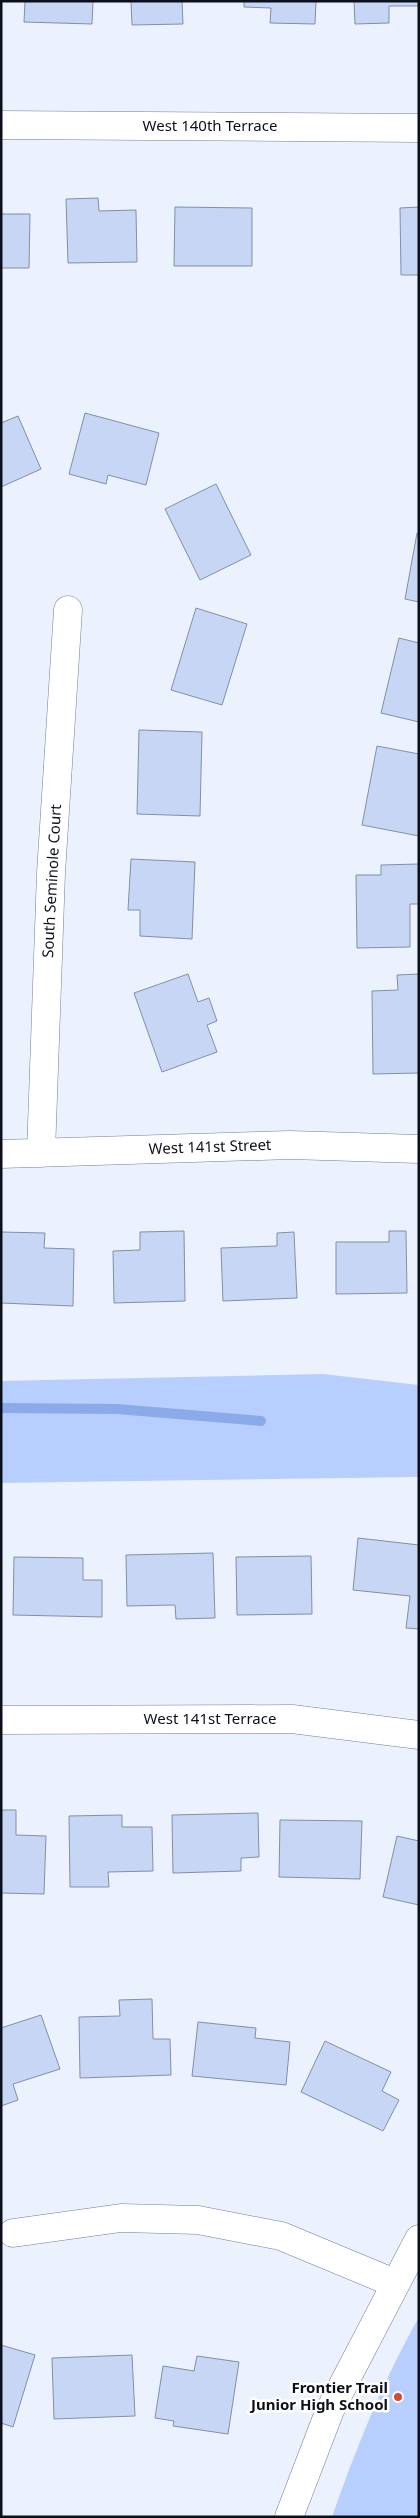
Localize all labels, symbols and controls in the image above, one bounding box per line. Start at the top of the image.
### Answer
street label: West 140th Terrace [143,115,277,135]
street label: South Seminole Court [37,803,65,958]
street label: West 141st Street [148,1134,272,1158]
street label: West 141st Terrace [144,1708,276,1728]
place label: Frontier Trail Junior High School [249,2377,388,2414]
marker: Frontier Trail Junior High School [392,2391,404,2403]

